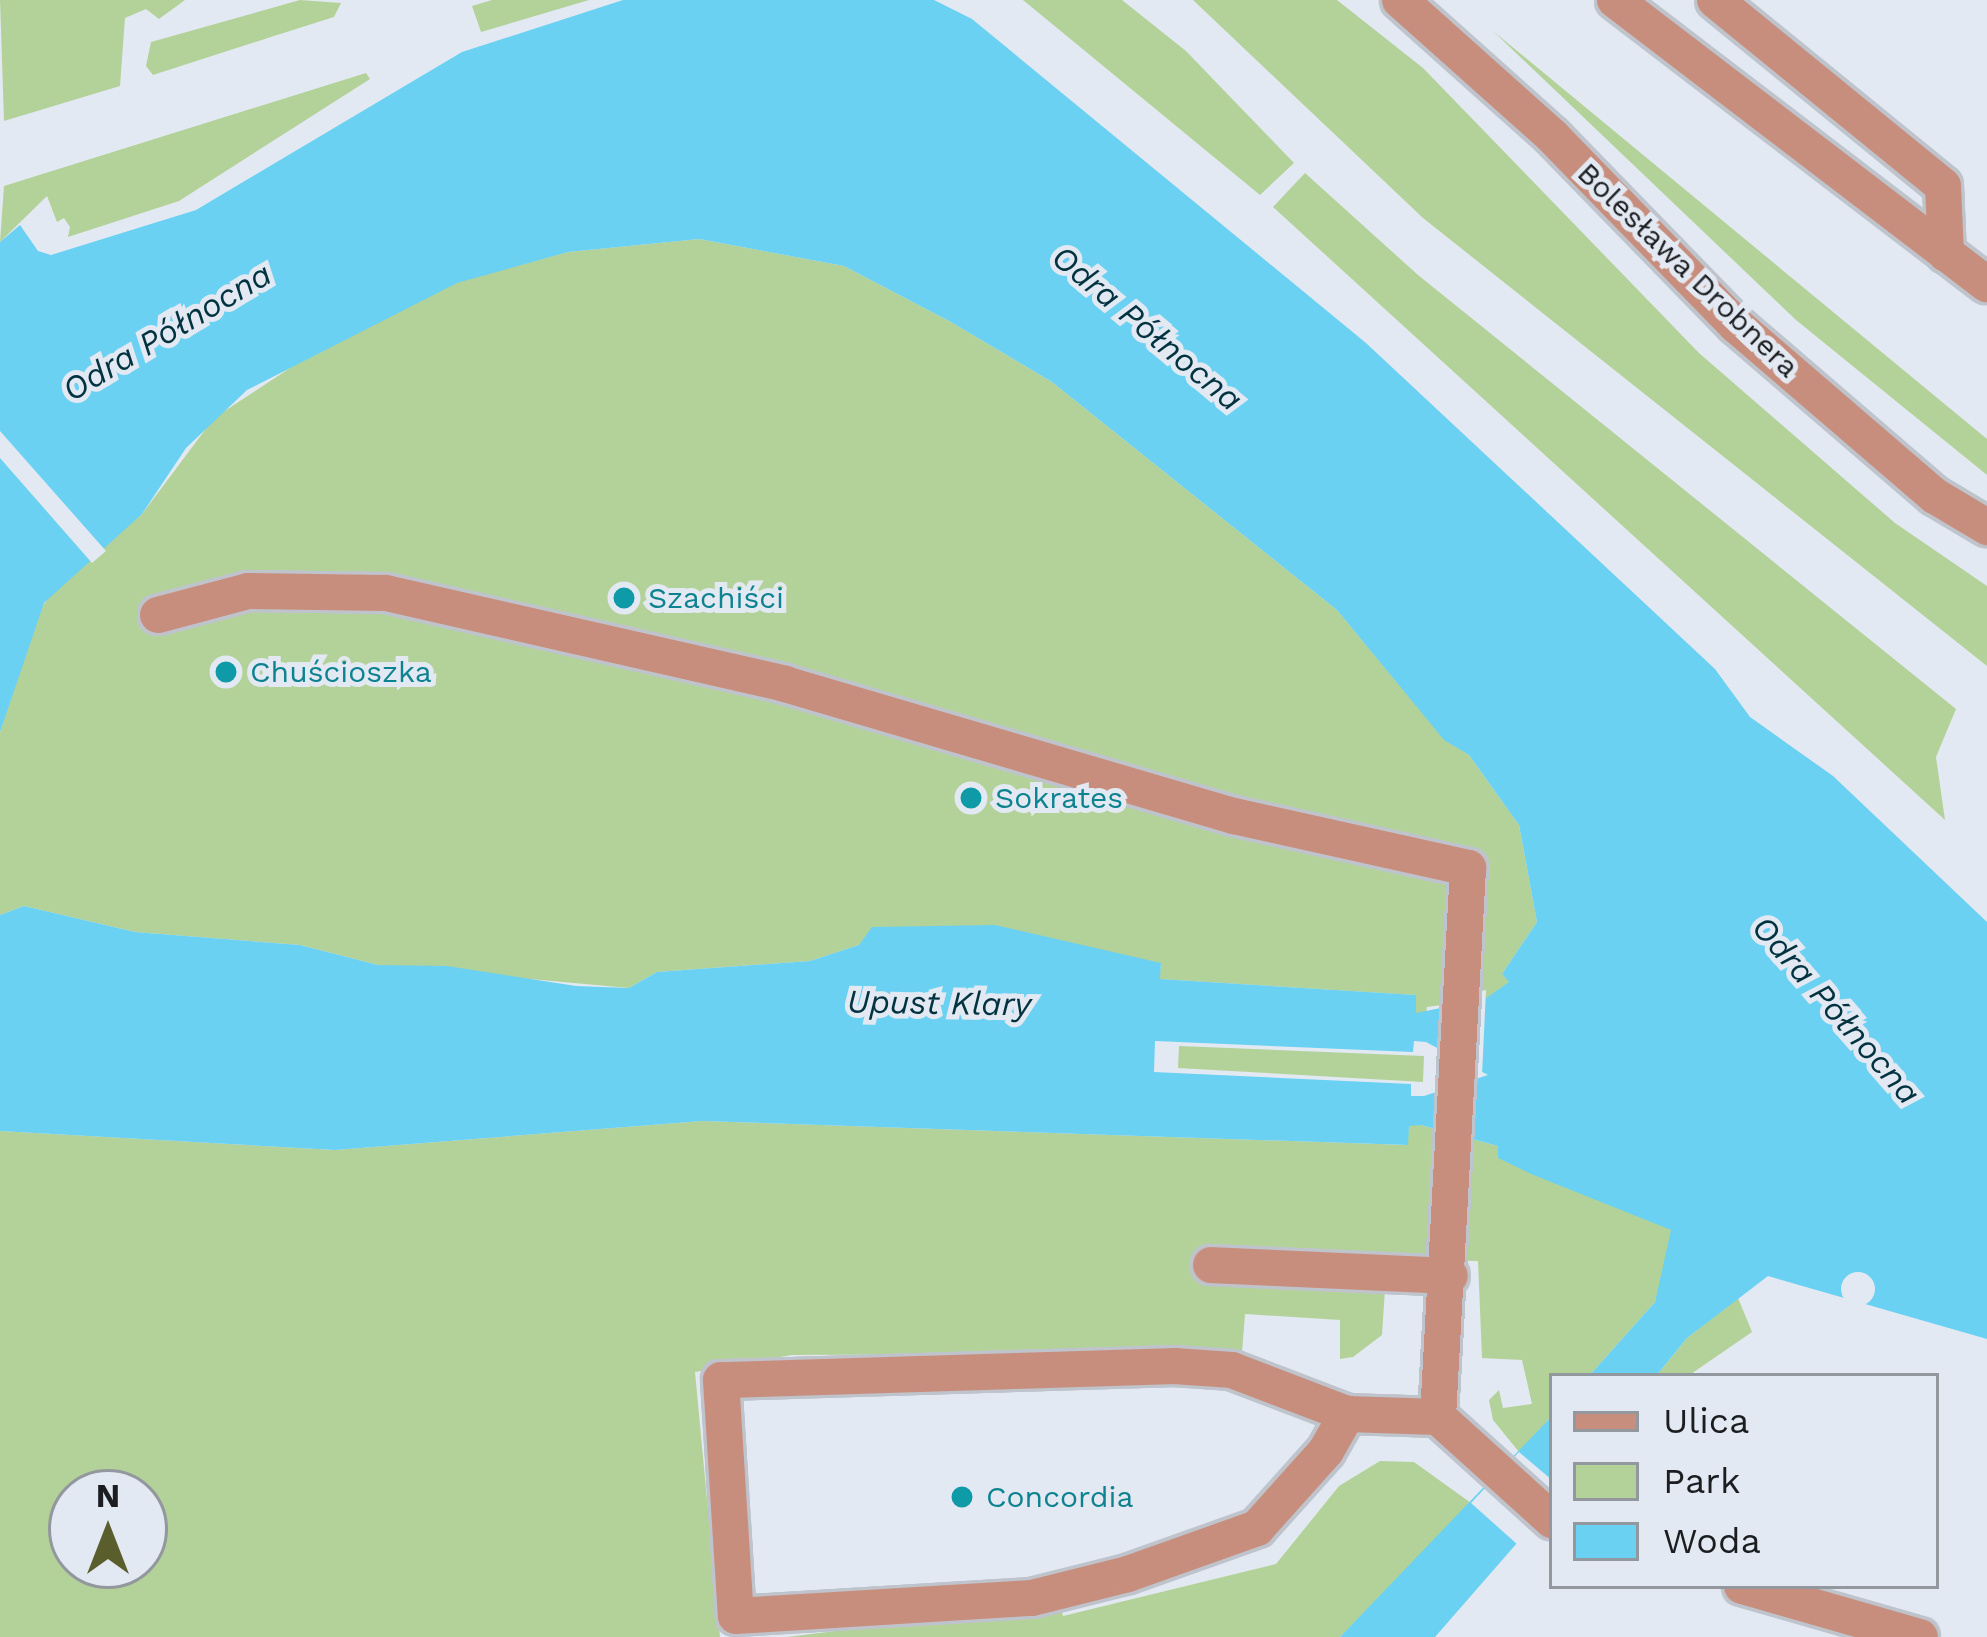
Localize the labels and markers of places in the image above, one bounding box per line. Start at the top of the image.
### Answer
place label: Szachiści [648,580,784,616]
marker: Szachiści [611,585,637,611]
place label: Chuścioszka [250,654,432,690]
marker: Chuścioszka [213,659,239,685]
place label: Sokrates [995,780,1123,816]
marker: Sokrates [958,785,984,811]
place label: Concordia [986,1479,1133,1515]
marker: Concordia [949,1484,975,1510]

